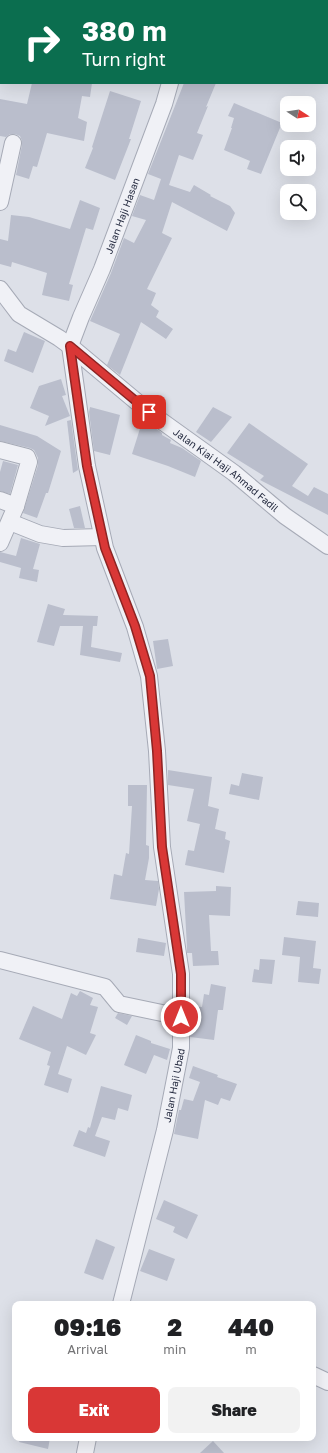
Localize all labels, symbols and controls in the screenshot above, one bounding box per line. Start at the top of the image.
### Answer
text: 380 m [82,14,167,47]
icon: right [16,16,68,68]
text: Turn right [82,48,166,70]
north arrow [280,96,316,132]
map controls [280,96,316,220]
button: sound [280,140,316,176]
street label: Jalan Haji Hasan [102,176,142,255]
button: search [280,184,316,220]
pin [132,395,166,429]
icon: arrive [138,401,160,423]
street label: Jalan Kiai Haji Ahmad Fadil [171,425,281,514]
position arrow [160,996,202,1038]
street label: Jalan Haji Ubad [161,1047,187,1123]
text: 09:16 [54,1312,121,1341]
text: 2 [167,1312,182,1341]
text: 440 [228,1312,274,1341]
text: Arrival [67,1341,108,1357]
text: min [163,1341,186,1357]
text: m [245,1341,257,1357]
button: Exit [28,1387,160,1433]
button: Share [168,1387,300,1433]

